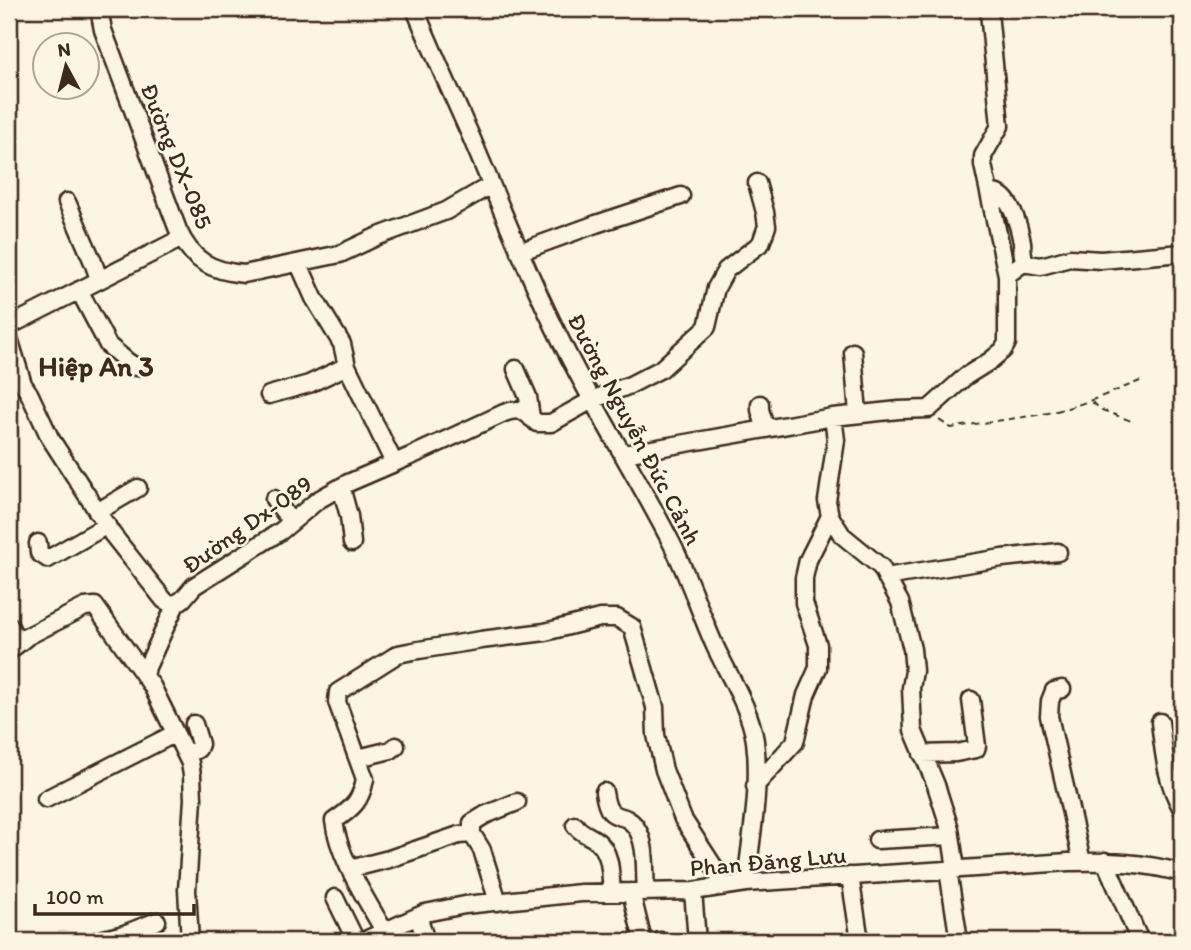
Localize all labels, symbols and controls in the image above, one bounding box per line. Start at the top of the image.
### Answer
north arrow [32,32,102,102]
text: N [56,37,72,62]
street label: Đường DX-085 [135,79,219,233]
street label: Đường Nguyễn Đức Cảnh [562,308,708,550]
district label: Hiệp An 3 [38,349,154,383]
street label: Đường Dx-089 [176,469,318,579]
street label: Phan Đăng Lưu [689,840,847,882]
scale bar [35,873,194,917]
text: 100 m [46,884,104,909]

